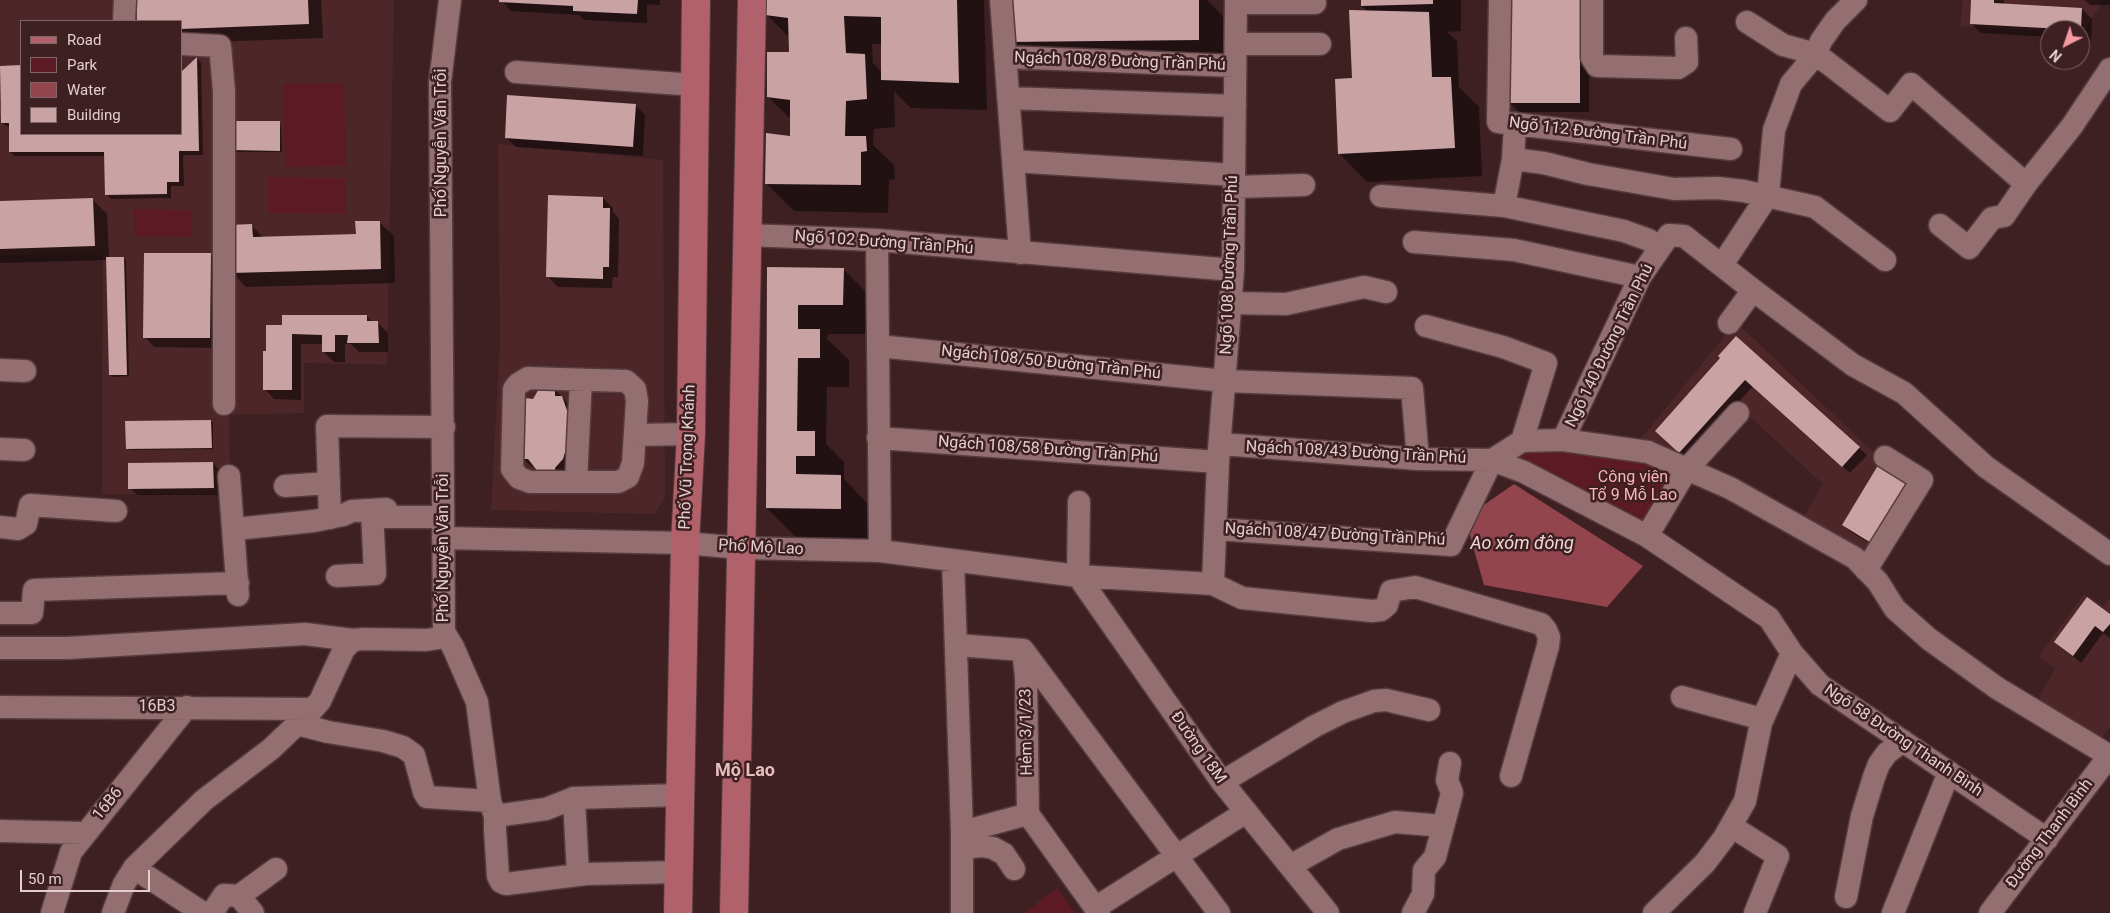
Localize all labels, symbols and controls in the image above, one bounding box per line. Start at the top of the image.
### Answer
legend [20,20,182,135]
north arrow [2040,20,2090,70]
text: Road [67,31,101,49]
text: N [2047,46,2065,65]
street label: Ngách 108/8 Đường Trần Phú [1014,49,1226,75]
text: Park [67,56,97,74]
street label: Phố Nguyễn Văn Trỗi [432,69,452,217]
text: Water [67,81,106,99]
text: Building [67,106,121,124]
street label: Ngõ 112 Đường Trần Phú [1508,114,1688,154]
street label: Ngõ 108 Đường Trần Phú [1217,175,1243,355]
street label: Ngõ 102 Đường Trần Phú [794,227,974,259]
street label: Ngõ 140 Đường Trần Phú [1562,261,1658,431]
street label: Ngách 108/50 Đường Trần Phú [940,342,1162,384]
street label: Phố Vũ Trọng Khánh [676,384,700,530]
street label: Ngách 108/58 Đường Trần Phú [937,433,1159,467]
street label: Ngách 108/43 Đường Trần Phú [1245,438,1467,468]
park label: Công viên Tổ 9 Mỗ Lao [1589,468,1677,506]
street label: Phố Nguyễn Văn Trỗi [434,474,454,622]
street label: Ngách 108/47 Đường Trần Phú [1224,520,1446,550]
water label: Ao xóm đông [1470,533,1574,555]
street label: Phố Mộ Lao [718,536,804,560]
street label: Ngõ 58 Đường Thanh Bình [1820,681,1986,801]
street label: Hẻm 3/1/23 [1017,688,1037,776]
street label: 16B3 [139,697,175,717]
street label: Đường 18M [1166,708,1230,788]
district label: Mộ Lao [715,760,775,782]
street label: Đường Thanh Bình [2003,776,2097,892]
street label: 16B6 [89,784,127,824]
scale bar [22,860,152,892]
text: 50 m [28,870,62,888]

